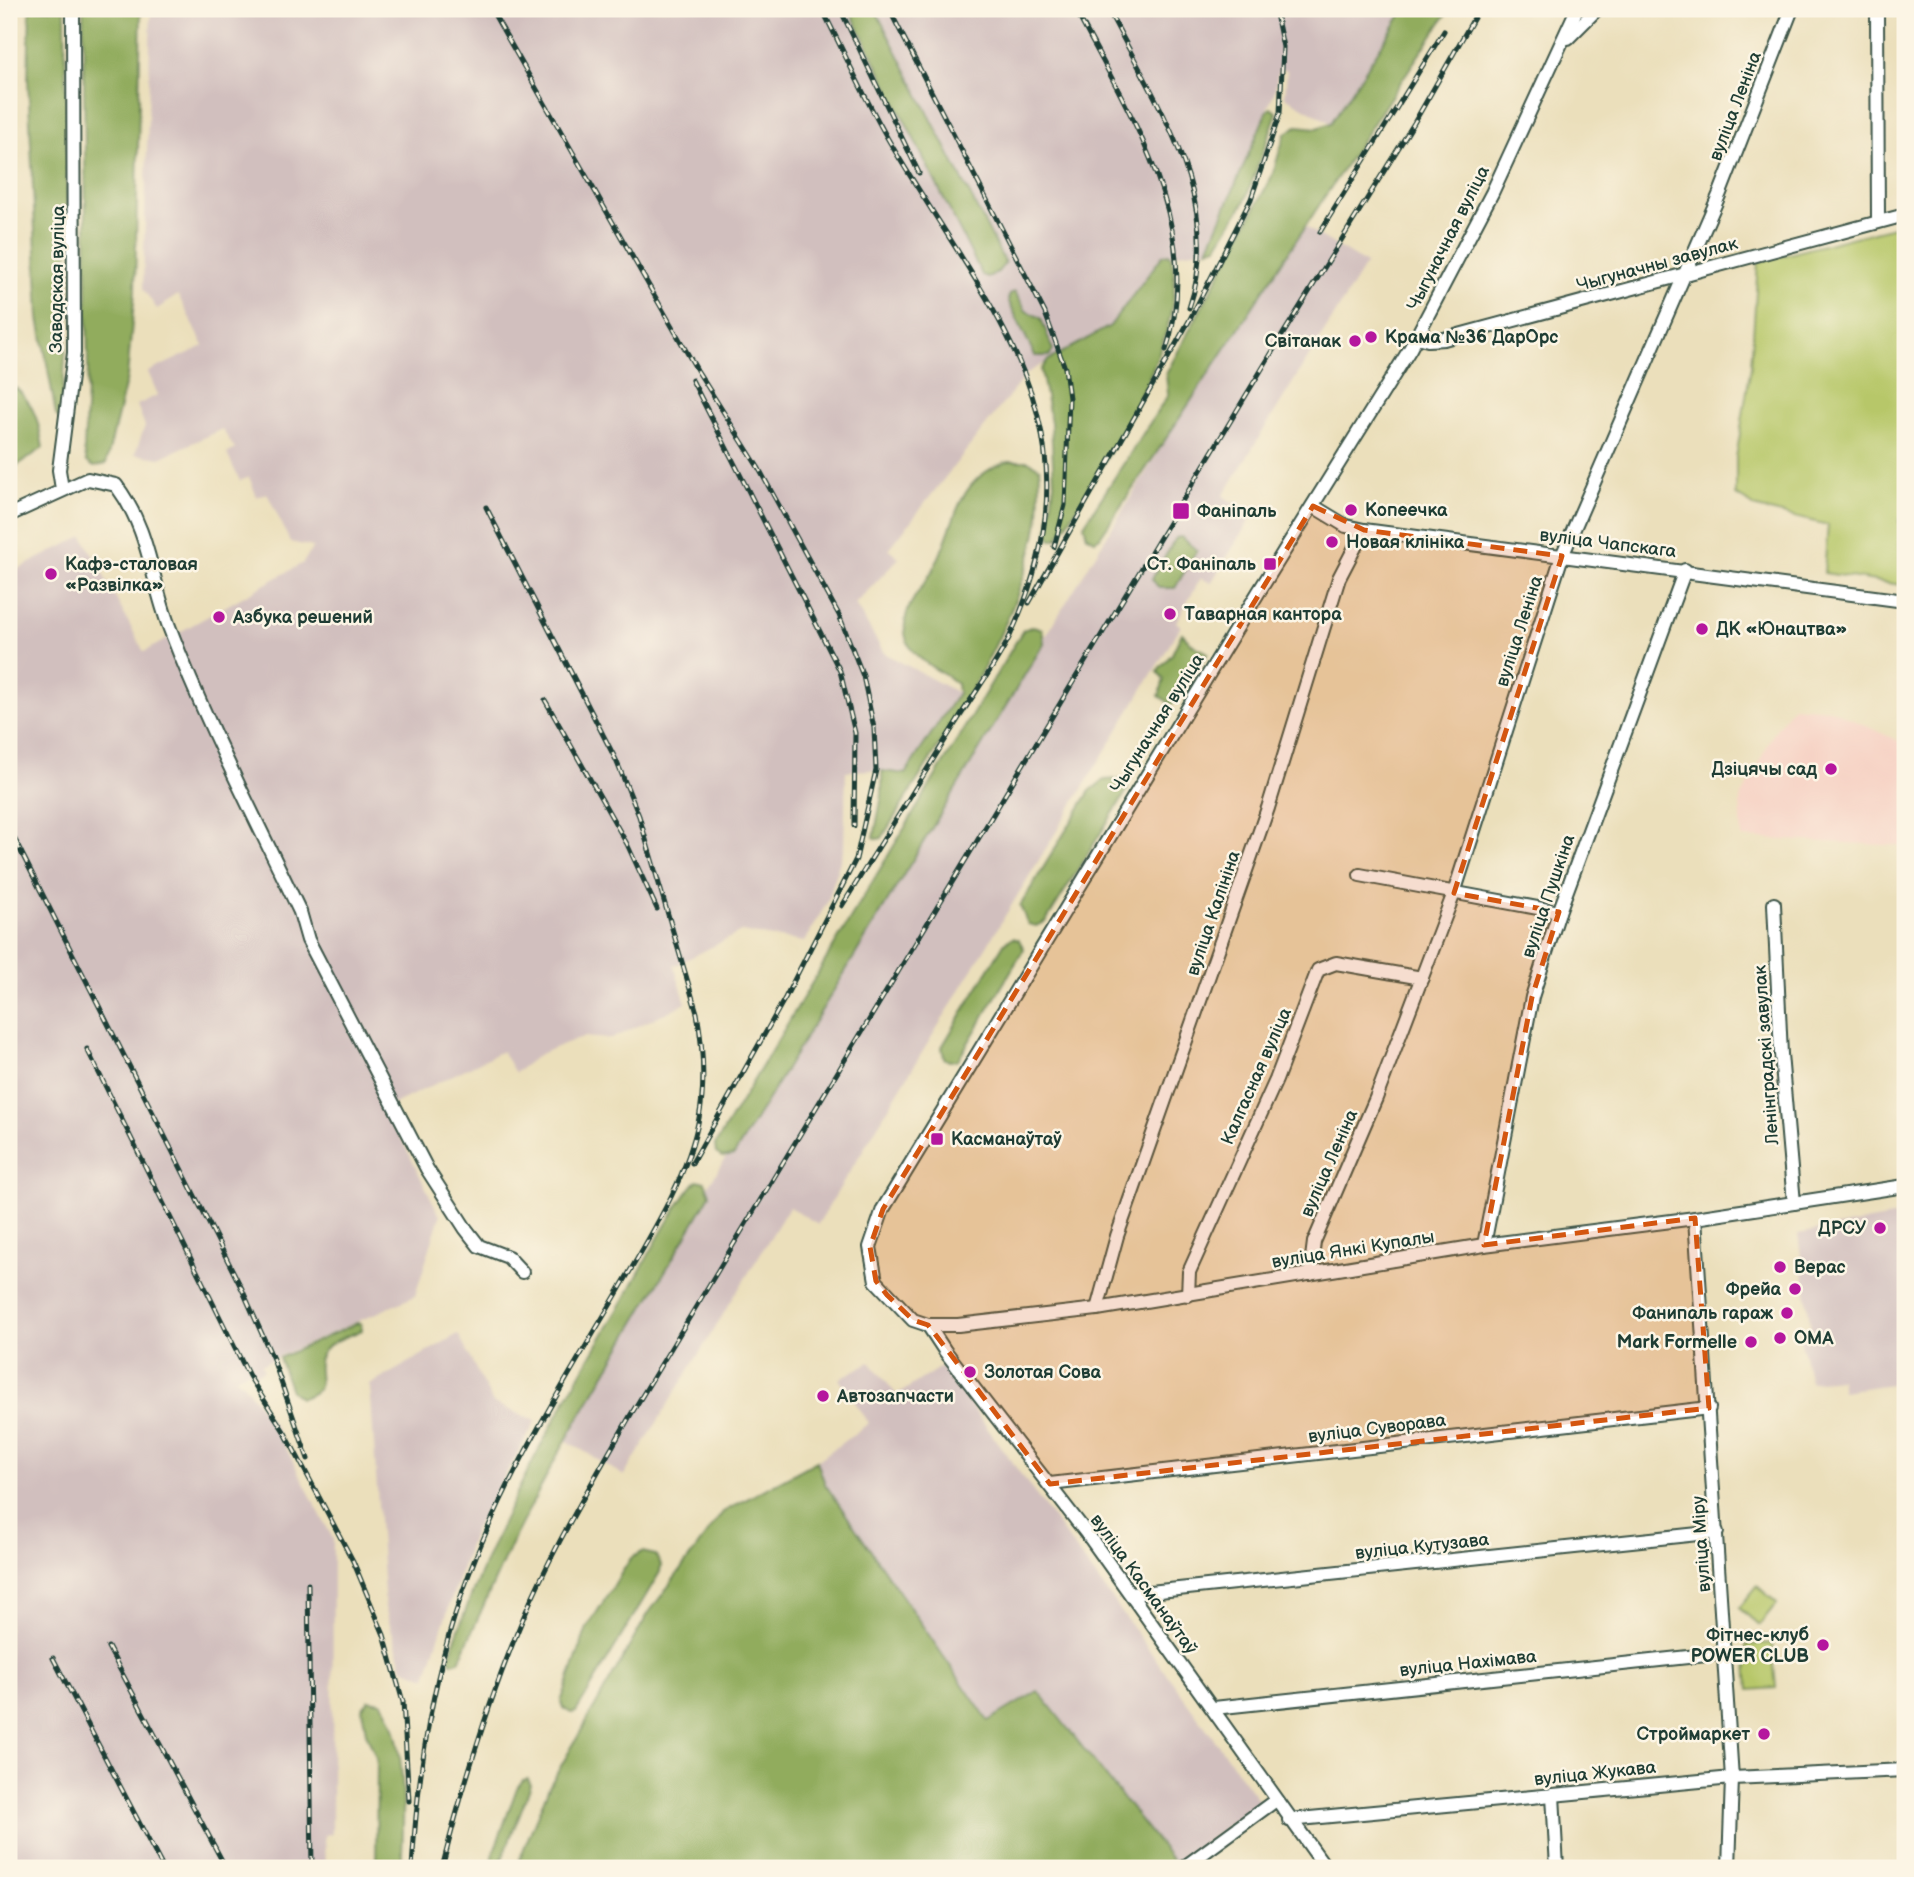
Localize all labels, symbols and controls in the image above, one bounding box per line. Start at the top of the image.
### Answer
street label: вуліца Леніна [1705,48,1766,164]
street label: Чыгуначная вуліца [1403,162,1494,314]
street label: Заводская вуліца [46,205,69,353]
street label: Чыгуначны завулак [1574,233,1740,296]
place label: Крама №36 ДарОрс [1385,327,1558,348]
marker: Крама №36 ДарОрс [1363,329,1379,345]
place label: Світанак [1265,331,1341,352]
marker: Світанак [1347,333,1363,349]
place label: Копеечка [1365,500,1448,521]
marker: Фаніпаль [1171,501,1191,521]
place label: Фаніпаль [1197,501,1277,522]
marker: Копеечка [1343,502,1359,518]
street label: вуліца Чапскага [1538,525,1678,562]
place label: Новая клініка [1346,532,1465,553]
marker: Новая клініка [1324,534,1340,550]
place label: Кафэ-сталовая «Развілка» [65,554,198,596]
place label: Ст. Фаніпаль [1147,554,1257,575]
marker: Ст. Фаніпаль [1262,556,1278,572]
marker: Кафэ-сталовая «Развілка» [43,566,59,582]
street label: вуліца Леніна [1492,573,1547,689]
place label: Таварная кантора [1184,604,1342,625]
marker: Таварная кантора [1162,606,1178,622]
place label: Азбука решений [232,607,373,628]
marker: Азбука решений [211,609,227,625]
place label: ДК «Юнацтва» [1716,619,1847,640]
marker: ДК «Юнацтва» [1694,621,1710,637]
street label: Чыгуначная вуліца [1106,650,1209,797]
place label: Дзіцячы сад [1712,759,1817,780]
marker: Дзіцячы сад [1823,761,1839,777]
street label: вуліца Пушкіна [1518,831,1580,961]
street label: вуліца Калініна [1182,848,1245,978]
street label: Ленінградскі завулак [1750,964,1783,1147]
street label: Калгасная вуліца [1217,1004,1296,1148]
street label: вуліца Леніна [1296,1106,1363,1220]
place label: Касманаўтаў [951,1129,1062,1150]
marker: Касманаўтаў [929,1131,945,1147]
place label: ДРСУ [1818,1218,1867,1239]
marker: ДРСУ [1872,1220,1888,1236]
street label: вуліца Янкі Купалы [1270,1226,1436,1273]
place label: Верас [1794,1257,1846,1278]
marker: Верас [1772,1259,1788,1275]
place label: Фрейа [1726,1279,1782,1300]
marker: Фрейа [1787,1281,1803,1297]
place label: Фанипаль гараж [1632,1303,1773,1324]
marker: Фанипаль гараж [1779,1305,1795,1321]
place label: ОМА [1794,1328,1834,1349]
marker: ОМА [1772,1330,1788,1346]
place label: Mark Formelle [1617,1332,1737,1353]
marker: Mark Formelle [1743,1334,1759,1350]
place label: Золотая Сова [984,1362,1102,1383]
marker: Золотая Сова [962,1364,978,1380]
place label: Автозапчасти [836,1386,954,1407]
marker: Автозапчасти [815,1388,831,1404]
street label: вуліца Суворава [1307,1410,1447,1447]
street label: вуліца Міру [1688,1494,1715,1593]
street label: вуліца Касманаўтаў [1086,1510,1202,1659]
street label: вуліца Кутузава [1354,1529,1490,1564]
place label: Фітнес-клуб POWER CLUB [1691,1625,1809,1667]
marker: Фітнес-клуб POWER CLUB [1815,1637,1831,1653]
street label: вуліца Нахімава [1399,1646,1538,1681]
place label: Строймаркет [1637,1724,1750,1745]
marker: Строймаркет [1756,1726,1772,1742]
street label: вуліца Жукава [1533,1757,1657,1790]

